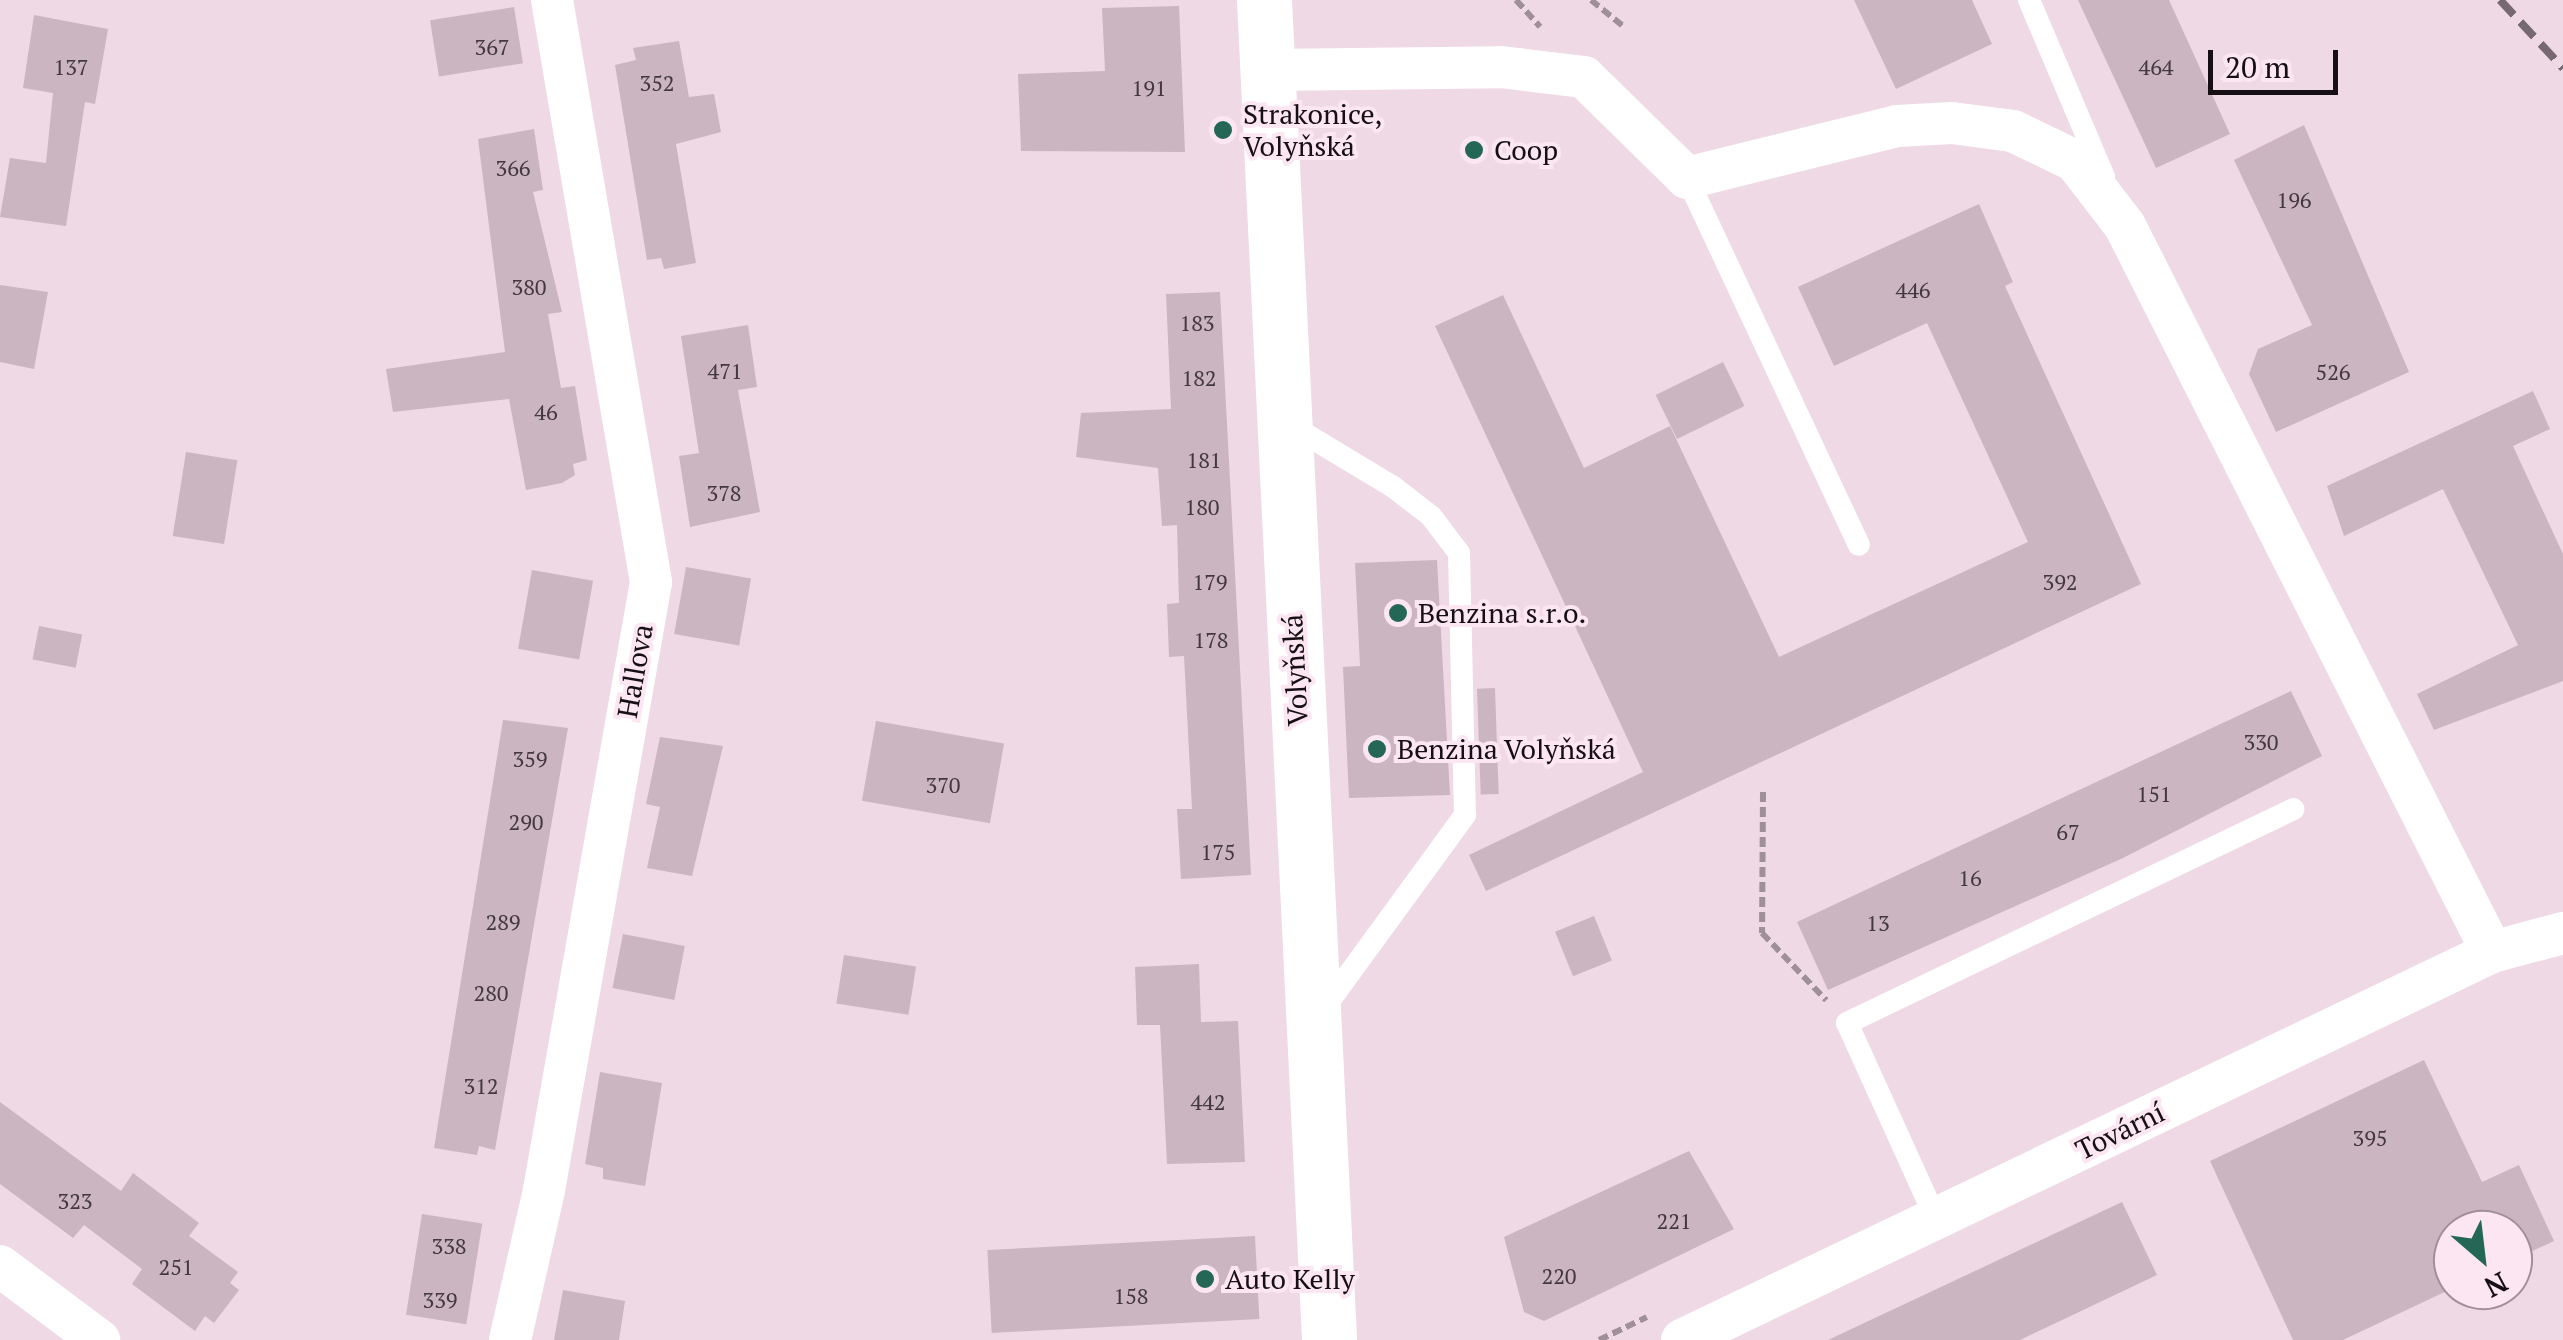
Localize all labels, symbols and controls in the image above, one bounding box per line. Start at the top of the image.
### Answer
scale bar [2213,30,2343,92]
house number: 367 [474,34,510,60]
text: 20 m [2225,47,2290,87]
house number: 137 [53,54,89,80]
house number: 464 [2138,54,2174,80]
house number: 352 [639,70,675,96]
house number: 191 [1131,75,1167,101]
place label: Strakonice, Volyňská [1243,97,1382,163]
marker: Strakonice, Volyňská [1212,119,1234,141]
place label: Coop [1494,133,1558,167]
marker: Coop [1463,139,1485,161]
house number: 366 [495,155,531,181]
house number: 196 [2276,187,2312,213]
house number: 380 [511,274,547,300]
house number: 446 [1895,277,1931,303]
house number: 183 [1179,310,1215,336]
house number: 471 [707,358,743,384]
house number: 526 [2315,359,2351,385]
house number: 182 [1181,365,1217,391]
house number: 46 [534,399,558,425]
house number: 181 [1186,447,1222,473]
house number: 378 [706,480,742,506]
house number: 180 [1184,494,1220,520]
house number: 179 [1192,569,1228,595]
house number: 392 [2042,569,2078,595]
place label: Benzina s.r.o. [1418,596,1586,630]
marker: Benzina s.r.o. [1387,602,1409,624]
street label: Volyňská [1275,613,1315,727]
street label: Hallova [610,621,660,721]
house number: 178 [1193,627,1229,653]
house number: 330 [2243,729,2279,755]
place label: Benzina Volyňská [1397,732,1617,766]
marker: Benzina Volyňská [1366,738,1388,760]
house number: 359 [512,746,548,772]
house number: 370 [925,772,961,798]
house number: 151 [2136,781,2172,807]
house number: 290 [508,809,544,835]
house number: 67 [2056,819,2080,845]
house number: 175 [1200,839,1236,865]
house number: 16 [1958,865,1982,891]
house number: 289 [485,909,521,935]
house number: 13 [1866,910,1890,936]
house number: 280 [473,980,509,1006]
house number: 312 [463,1073,499,1099]
house number: 442 [1190,1089,1226,1115]
street label: Tovární [2070,1095,2170,1167]
house number: 395 [2352,1125,2388,1151]
house number: 323 [57,1188,93,1214]
house number: 221 [1656,1208,1692,1234]
north arrow [2433,1210,2533,1310]
house number: 338 [431,1233,467,1259]
house number: 251 [158,1254,194,1280]
place label: Auto Kelly [1225,1262,1355,1296]
house number: 220 [1541,1263,1577,1289]
text: N [2478,1264,2514,1306]
marker: Auto Kelly [1194,1268,1216,1290]
house number: 158 [1113,1283,1149,1309]
house number: 339 [422,1287,458,1313]

